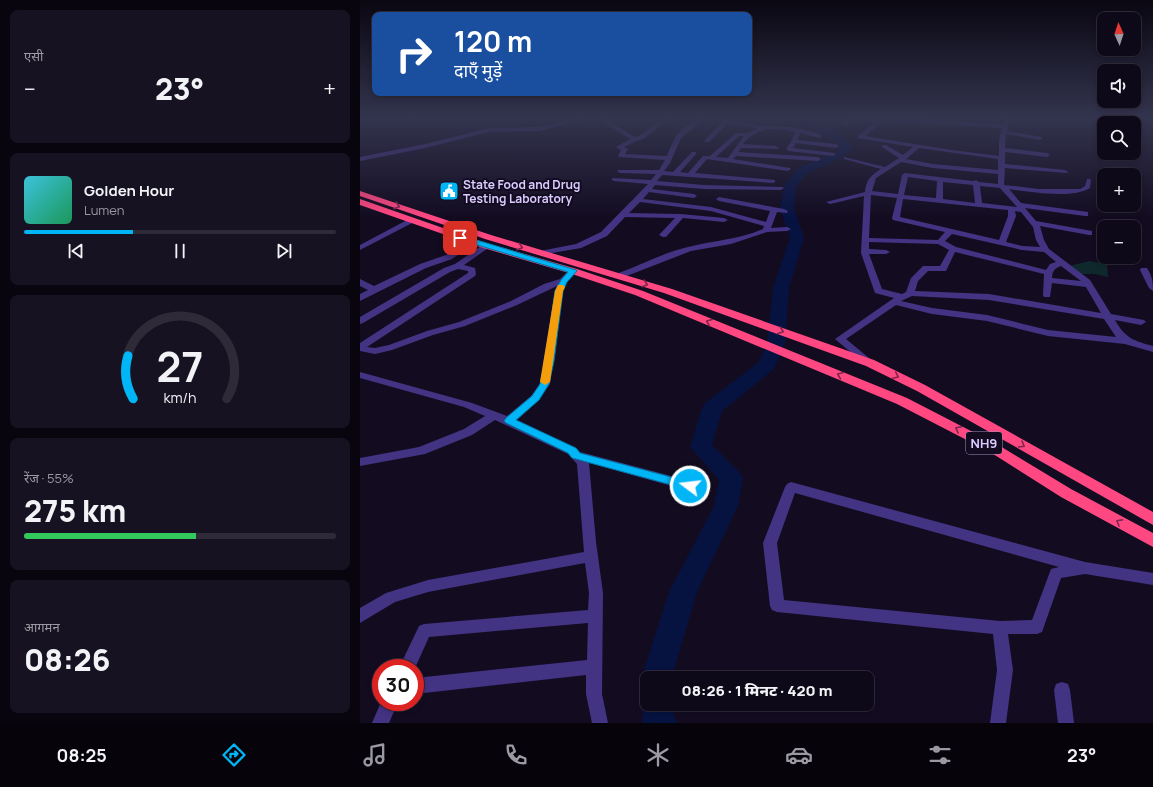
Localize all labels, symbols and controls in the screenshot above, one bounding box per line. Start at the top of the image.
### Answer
north arrow [1097,12,1141,56]
map controls [1097,12,1141,264]
text: 120 m [454,22,532,60]
icon: right [388,28,440,80]
text: एसी [24,47,43,65]
text: दाएँ मुड़ें [454,58,502,82]
button: sound [1097,64,1141,108]
text: 23° [155,68,204,109]
text: − [24,74,36,104]
text: + [323,74,336,104]
button: search [1097,116,1141,160]
button: + [1097,168,1141,212]
place label: State Food and Drug Testing Laboratory [463,176,580,207]
text: Golden Hour [84,180,174,201]
public building icon: State Food and Drug Testing Laboratory [438,180,460,202]
text: Lumen [84,201,124,219]
one-way arrow [393,201,400,210]
button: − [1097,220,1141,264]
pin [443,221,477,255]
icon: arrive [449,227,471,249]
icon: previous [65,240,87,262]
icon: pause [169,240,191,262]
icon: next [273,240,295,262]
one-way arrow [517,242,524,251]
one-way arrow [641,279,648,288]
one-way arrow [706,319,713,327]
one-way arrow [777,326,784,334]
text: 27 [157,338,203,394]
one-way arrow [892,371,899,379]
one-way arrow [836,372,843,380]
text: km/h [163,388,197,407]
one-way arrow [955,427,962,434]
road number: NH9 [966,432,1002,454]
one-way arrow [1018,441,1025,448]
position arrow [669,465,711,507]
text: रेंज · 55% [24,469,74,487]
text: 275 km [24,490,126,531]
one-way arrow [1116,519,1123,527]
text: आगमन [24,618,60,636]
text: 08:26 [24,639,110,680]
speed limit sign: 30 [372,659,424,711]
text: 08:26 · 1 मिनट · 420 m [682,680,832,701]
icon: directions [220,741,248,769]
icon: music [361,741,389,769]
icon: phone [502,741,530,769]
icon: climate [644,741,672,769]
icon: car [785,741,813,769]
icon: filters [926,741,954,769]
text: 08:25 [57,743,107,767]
text: 23° [1067,743,1096,767]

